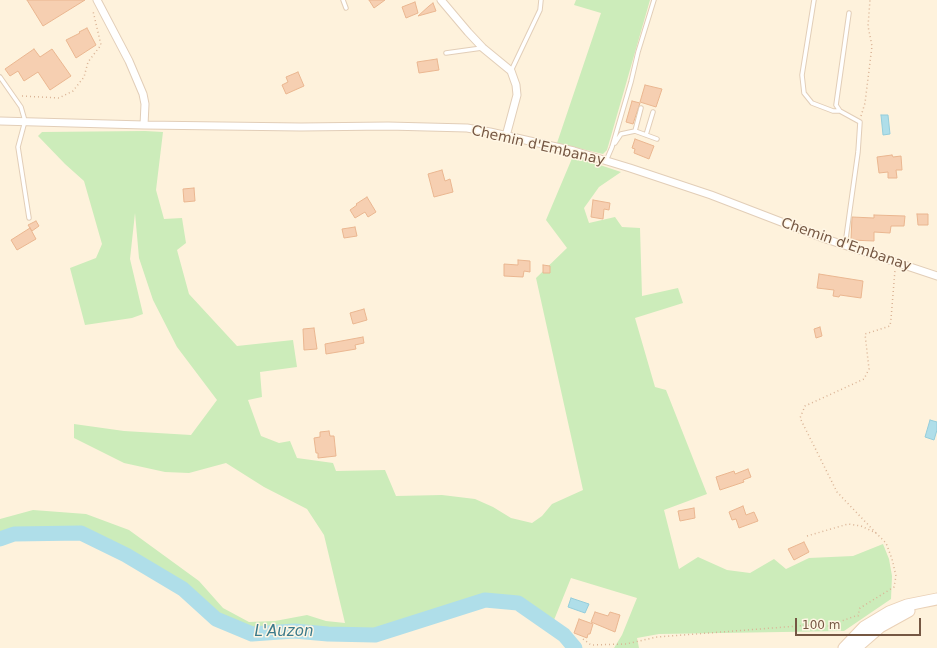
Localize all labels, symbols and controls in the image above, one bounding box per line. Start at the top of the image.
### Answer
street label: Chemin d'Embanay [470,122,606,170]
street label: Chemin d'Embanay [779,215,913,275]
scale bar [797,610,923,636]
text: 100 m [802,618,840,632]
water label: L'Auzon [255,623,313,641]

